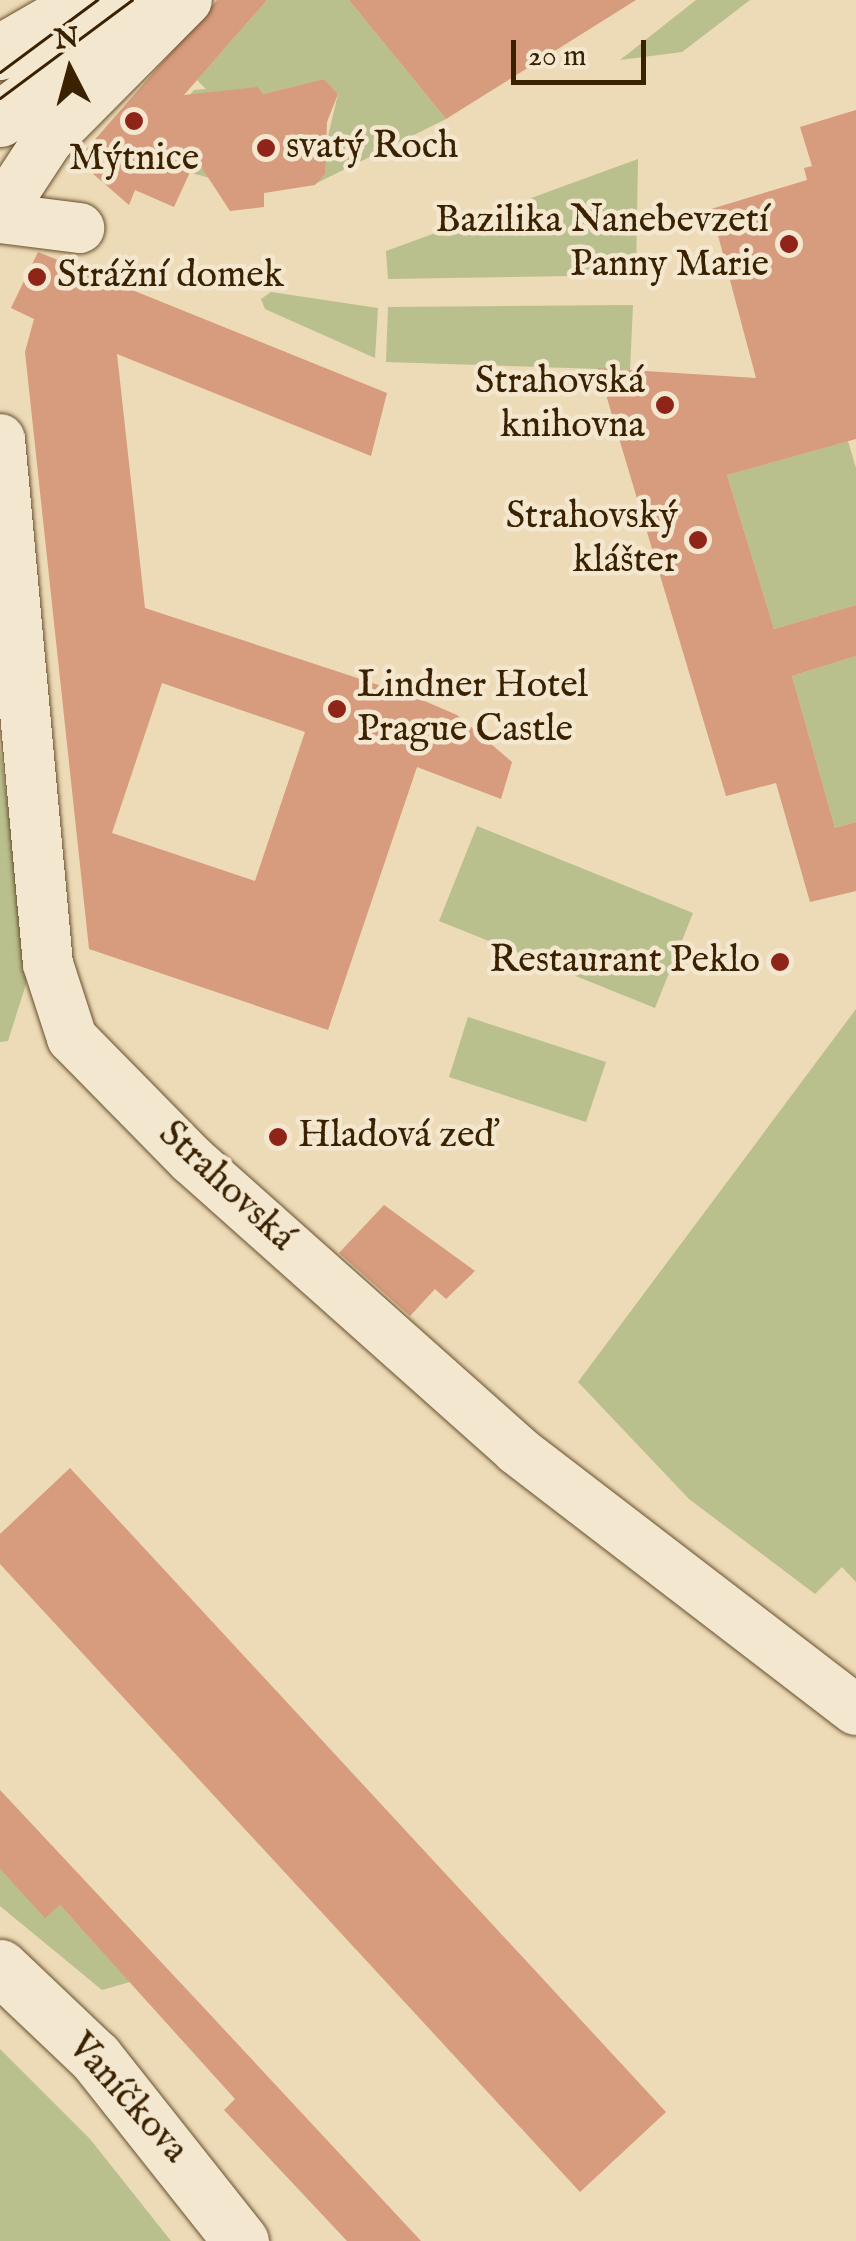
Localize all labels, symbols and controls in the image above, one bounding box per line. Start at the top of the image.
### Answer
north arrow [20,20,120,120]
scale bar [516,20,651,82]
text: N [53,21,81,58]
text: 20 m [528,38,587,76]
marker: Mýtnice [123,110,145,132]
place label: svatý Roch [286,125,458,171]
place label: Mýtnice [69,137,199,183]
marker: svatý Roch [255,137,277,159]
place label: Bazilika Nanebevzetí Panny Marie [435,199,769,288]
marker: Bazilika Nanebevzetí Panny Marie [778,233,800,255]
place label: Strážní domek [57,254,284,300]
marker: Strážní domek [26,266,48,288]
place label: Strahovská knihovna [475,360,645,449]
marker: Strahovská knihovna [654,394,676,416]
place label: Strahovský klášter [506,495,678,584]
marker: Strahovský klášter [687,529,709,551]
place label: Lindner Hotel Prague Castle [357,664,588,754]
marker: Lindner Hotel Prague Castle [326,698,348,720]
place label: Restaurant Peklo [490,939,760,985]
marker: Restaurant Peklo [769,951,791,973]
street label: Strahovská [148,1112,304,1262]
place label: Hladová zeď [298,1114,496,1160]
marker: Hladová zeď [267,1126,289,1148]
street label: Vaníčkova [57,2025,197,2173]

